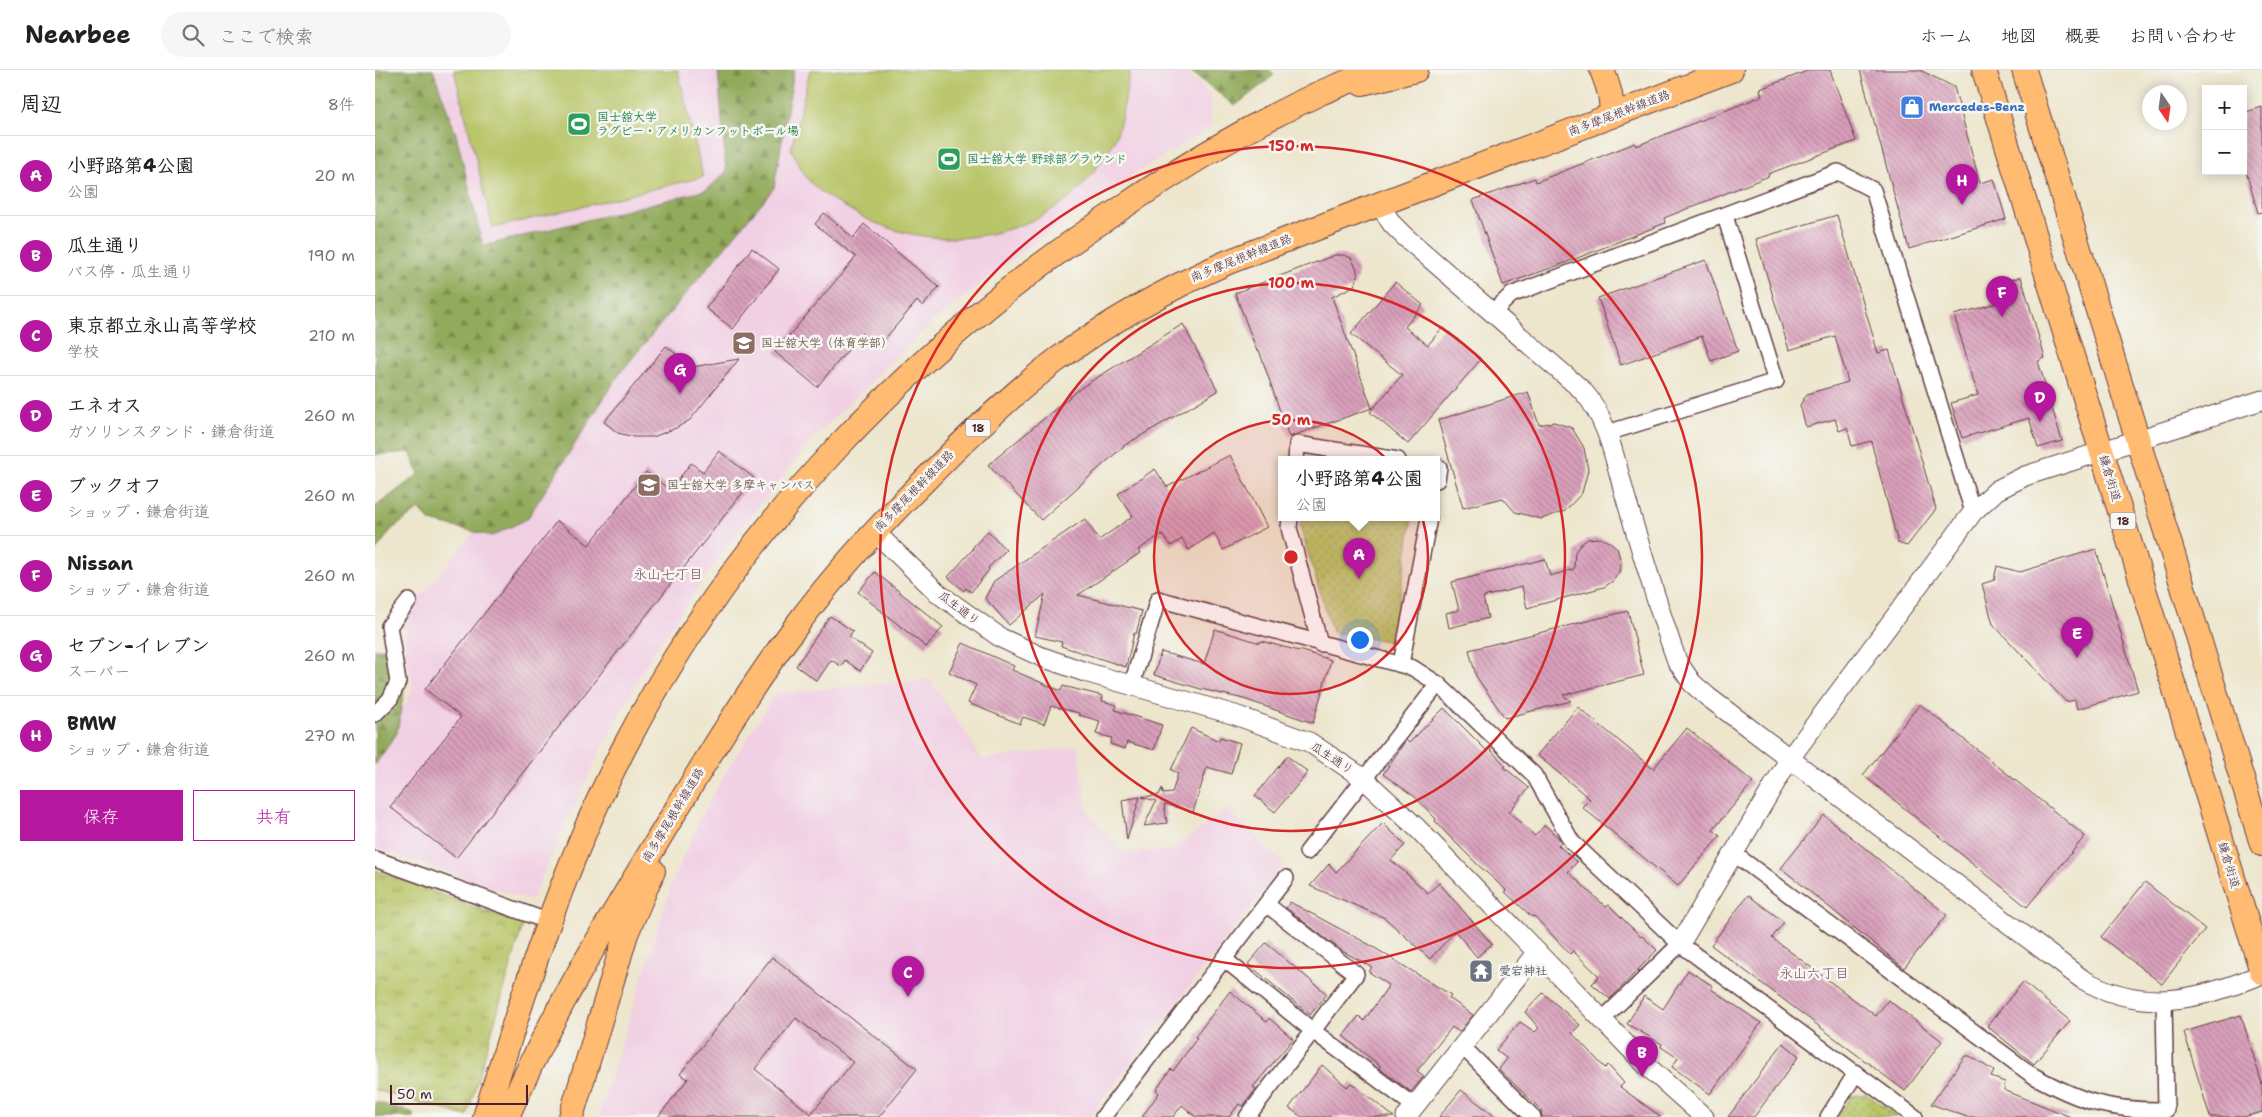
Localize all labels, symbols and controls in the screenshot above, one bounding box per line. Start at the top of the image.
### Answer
search box [161,12,511,57]
text: Nearbee [25,19,131,51]
icon: search [179,21,207,49]
text: ここで検索 [219,24,314,49]
text: ホーム [1920,24,1973,48]
text: 地図 [2001,24,2037,48]
text: 概要 [2065,24,2101,48]
text: お問い合わせ [2129,24,2237,48]
north arrow [2142,85,2187,130]
map controls [2202,85,2247,175]
button: + [2202,85,2247,130]
street label: 南多摩尾根幹線道路 [1566,86,1672,140]
text: 周辺 [20,90,62,118]
text: 8件 [328,94,355,115]
shop icon: Mercedes-Benz [1899,94,1925,120]
place label: Mercedes-Benz [1929,99,2025,115]
place label: 国士舘大学 ラグビー・アメリカンフットボール場 [597,109,799,139]
sports icon: 国士舘大学 ラグビー・アメリカンフットボール場 [566,111,592,137]
button: − [2202,130,2247,175]
text: 150 m [1268,136,1314,156]
sports icon: 国士舘大学 野球部グラウンド [936,146,962,172]
place label: 国士舘大学 野球部グラウンド [967,151,1127,167]
text: 小野路第4公園 [67,153,194,178]
pin: H [1946,164,1978,205]
text: A [30,165,42,186]
text: 20 m [314,165,355,186]
text: 公園 [67,181,99,202]
street label: 南多摩尾根幹線道路 [1188,230,1294,286]
text: 瓜生通り [67,233,143,258]
text: B [31,245,41,266]
text: 190 m [308,245,355,266]
text: バス停 · 瓜生通り [67,261,194,282]
text: 100 m [1268,273,1314,293]
pin: F [1986,276,2018,317]
text: 東京都立永山高等学校 [67,313,257,338]
text: C [31,325,41,346]
text: 210 m [308,325,355,346]
school or university icon: 国士舘大学（体育学部） [731,330,757,356]
place label: 国士舘大学（体育学部） [761,335,893,351]
text: 学校 [67,341,99,362]
pin: G [664,353,696,394]
pin: D [2024,381,2056,422]
text: エネオス [67,393,142,418]
text: D [30,405,42,426]
text: 260 m [303,405,355,426]
text: 50 m [1272,410,1311,430]
road number: 18 [965,419,991,436]
text: ガソリンスタンド · 鎌倉街道 [67,421,275,442]
street label: 南多摩尾根幹線道路 [871,447,957,535]
street label: 鎌倉街道 [2095,453,2125,503]
popup [1278,456,1440,521]
text: 小野路第4公園 [1295,466,1423,491]
school or university icon: 国士舘大学 多摩キャンパス [636,472,662,498]
text: ブックオフ [67,473,162,498]
place label: 国士舘大学 多摩キャンパス [667,477,815,493]
text: E [31,485,41,506]
text: 260 m [303,485,355,506]
text: 公園 [1295,494,1327,515]
text: ショップ · 鎌倉街道 [67,501,210,522]
road number: 18 [2111,512,2135,530]
pin: A [1343,538,1375,579]
centre of rings [1282,548,1300,566]
text: Nissan [67,551,133,576]
text: F [31,565,41,586]
text: 260 m [303,565,355,586]
district label: 永山七丁目 [633,565,703,583]
text: ショップ · 鎌倉街道 [67,579,210,600]
street label: 瓜生通り [935,587,983,629]
pin: E [2061,617,2093,658]
your location [1347,627,1373,653]
text: セブン-イレブン [67,633,210,658]
text: G [30,645,42,666]
text: 260 m [303,645,355,666]
text: スーパー [67,661,130,682]
text: BMW [67,711,117,736]
text: H [30,725,42,746]
text: 270 m [304,725,355,746]
street label: 瓜生通り [1308,738,1356,778]
text: ショップ · 鎌倉街道 [67,739,210,760]
street label: 南多摩尾根幹線道路 [638,765,708,865]
button: 保存 [20,790,183,841]
button: 共有 [193,790,355,841]
street label: 鎌倉街道 [2214,840,2244,890]
pin: C [892,956,924,997]
temple icon: 愛宕神社 [1468,958,1494,984]
place label: 愛宕神社 [1499,963,1547,979]
district label: 永山六丁目 [1779,964,1849,982]
pin: B [1626,1036,1658,1077]
scale bar [390,1082,527,1105]
text: 50 m [397,1085,432,1103]

